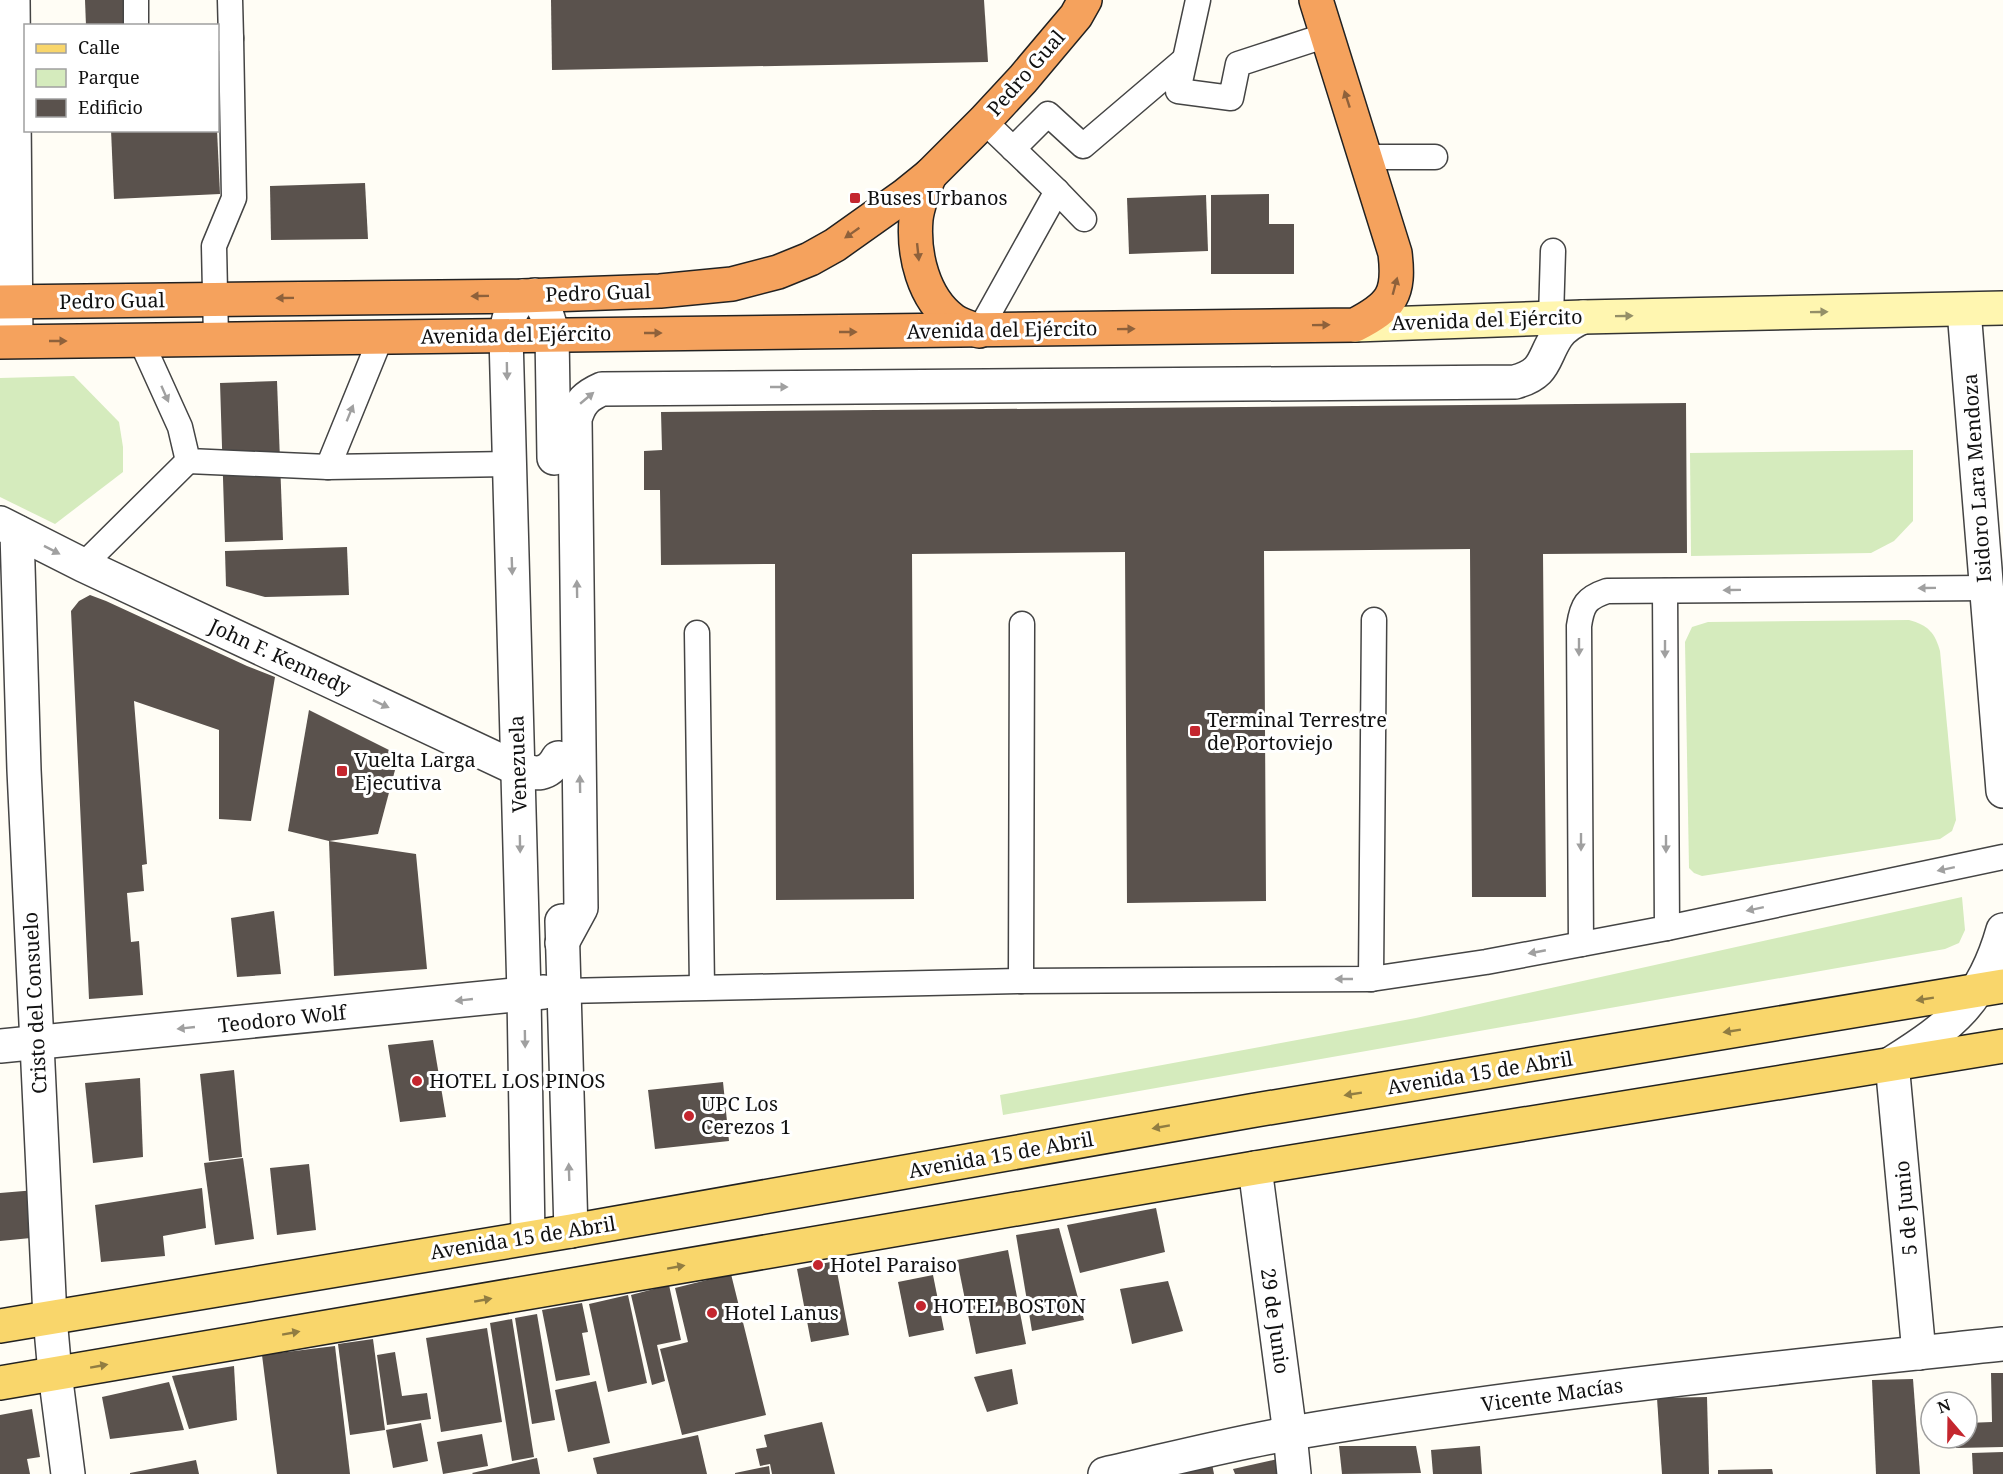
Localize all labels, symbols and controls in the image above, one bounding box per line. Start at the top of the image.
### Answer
legend [24,24,219,132]
street label: Pedro Gual [981,24,1070,121]
text: Calle [78,35,120,59]
text: Parque [78,65,140,89]
one-way arrow [1342,90,1351,108]
text: Edificio [78,95,143,119]
place label: Buses Urbanos [867,184,1007,211]
marker: Buses Urbanos [848,191,862,205]
one-way arrow [844,227,860,238]
one-way arrow [913,242,923,261]
street label: Pedro Gual [545,277,651,308]
one-way arrow [1390,277,1400,295]
street label: Pedro Gual [59,286,165,315]
one-way arrow [470,291,489,301]
one-way arrow [275,293,294,303]
street label: Avenida del Ejército [1391,303,1583,336]
one-way arrow [1809,307,1828,317]
one-way arrow [1614,311,1633,321]
street label: Avenida del Ejército [906,314,1098,345]
street label: Avenida del Ejército [420,319,612,350]
one-way arrow [1312,321,1331,330]
one-way arrow [1117,324,1136,333]
one-way arrow [838,327,857,337]
one-way arrow [643,328,662,338]
one-way arrow [49,336,68,346]
one-way arrow [502,361,512,380]
street label: Isidoro Lara Mendoza [1956,373,1997,584]
one-way arrow [769,382,788,392]
one-way arrow [161,386,170,403]
one-way arrow [579,392,595,405]
one-way arrow [346,404,355,422]
one-way arrow [44,545,61,554]
one-way arrow [507,556,517,575]
one-way arrow [573,579,582,598]
one-way arrow [1918,583,1937,593]
one-way arrow [1723,585,1742,595]
street label: John F. Kennedy [204,611,356,702]
one-way arrow [1575,637,1584,656]
one-way arrow [1660,640,1670,659]
one-way arrow [372,700,389,709]
place label: Terminal Terrestre de Portoviejo [1207,706,1387,756]
street label: Venezuela [502,715,533,813]
marker: Terminal Terrestre de Portoviejo [1188,724,1202,738]
place label: Vuelta Larga Ejecutiva [354,746,476,796]
marker: Vuelta Larga Ejecutiva [335,764,349,778]
one-way arrow [575,774,585,793]
one-way arrow [1576,832,1586,851]
one-way arrow [515,835,525,854]
one-way arrow [1662,835,1671,854]
one-way arrow [1936,865,1955,875]
one-way arrow [1746,905,1764,915]
street label: Cristo del Consuelo [16,911,53,1095]
one-way arrow [1527,948,1546,957]
one-way arrow [1335,974,1354,984]
one-way arrow [1915,994,1934,1003]
one-way arrow [454,995,473,1005]
street label: Teodoro Wolf [217,998,349,1039]
one-way arrow [177,1023,196,1033]
one-way arrow [1723,1026,1742,1035]
one-way arrow [520,1030,529,1049]
street label: Avenida 15 de Abril [1385,1045,1575,1100]
place label: HOTEL LOS PINOS [429,1067,605,1094]
marker: HOTEL LOS PINOS [410,1074,424,1088]
place label: UPC Los Cerezos 1 [701,1090,791,1140]
one-way arrow [1344,1090,1363,1099]
marker: UPC Los Cerezos 1 [682,1109,696,1123]
one-way arrow [1152,1122,1171,1131]
street label: Avenida 15 de Abril [906,1125,1096,1184]
street label: 5 de Junio [1888,1159,1923,1257]
one-way arrow [565,1163,574,1182]
street label: Avenida 15 de Abril [428,1210,618,1265]
place label: Hotel Paraiso [830,1251,957,1278]
marker: Hotel Paraiso [811,1258,825,1272]
one-way arrow [666,1262,685,1271]
street label: 29 de Junio [1255,1266,1296,1376]
place label: HOTEL BOSTON [933,1292,1086,1319]
one-way arrow [474,1295,493,1304]
place label: Hotel Lanus [724,1299,839,1326]
marker: HOTEL BOSTON [914,1299,928,1313]
marker: Hotel Lanus [705,1306,719,1320]
one-way arrow [282,1328,301,1337]
one-way arrow [90,1361,109,1370]
street label: Vicente Macías [1479,1371,1625,1418]
north arrow [1919,1390,1979,1450]
text: N [1934,1393,1954,1418]

